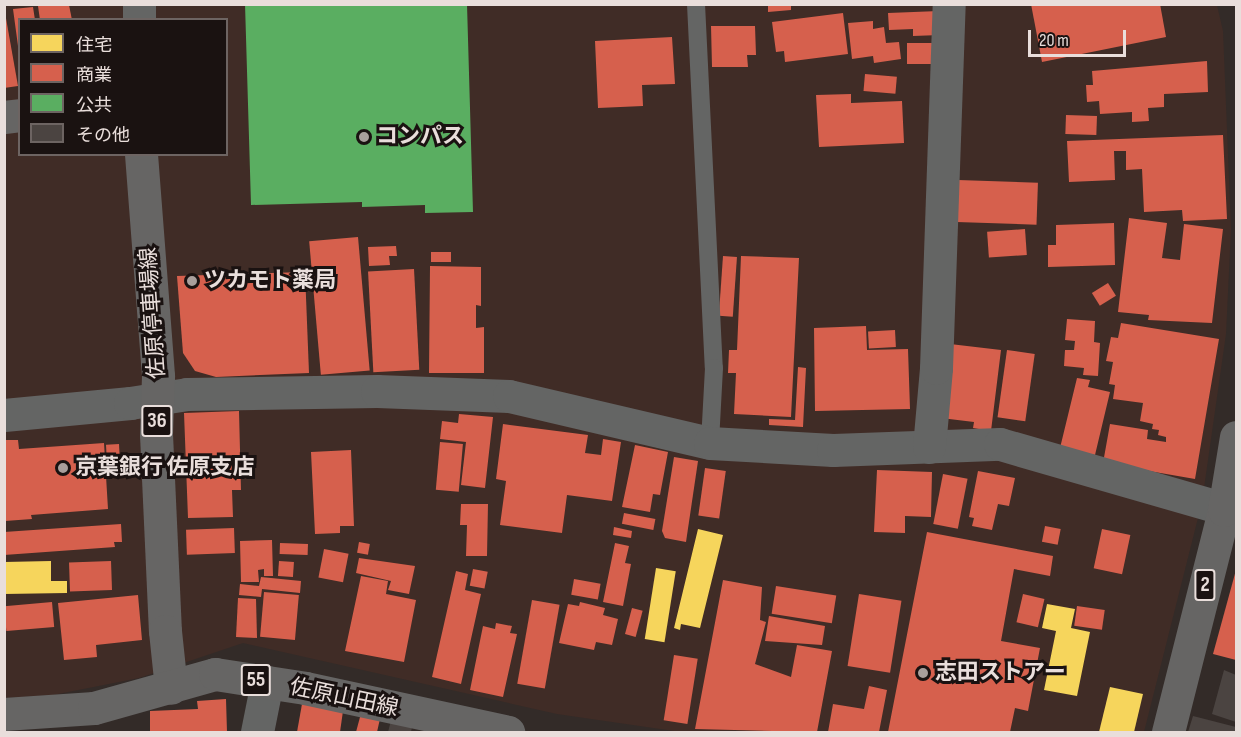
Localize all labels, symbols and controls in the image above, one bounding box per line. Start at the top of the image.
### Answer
legend [18,18,228,156]
scale bar [1031,18,1128,56]
text: 20 m [1039,30,1069,51]
text: 住宅 [76,35,112,56]
text: 商業 [76,65,112,86]
text: 公共 [76,95,112,116]
place label: コンパス [376,124,464,150]
text: その他 [76,125,130,146]
marker: コンパス [357,130,371,144]
street label: 佐原停車場線 [135,246,171,380]
place label: ツカモト薬局 [204,268,336,294]
marker: ツカモト薬局 [185,274,199,288]
road number: 36 [140,403,174,439]
place label: 京葉銀行 佐原支店 [75,455,254,481]
marker: 京葉銀行 佐原支店 [56,461,70,475]
road number: 2 [1193,567,1217,603]
place label: 志田ストアー [935,660,1066,686]
road number: 55 [240,662,272,698]
marker: 志田ストアー [916,666,930,680]
street label: 佐原山田線 [287,674,401,722]

